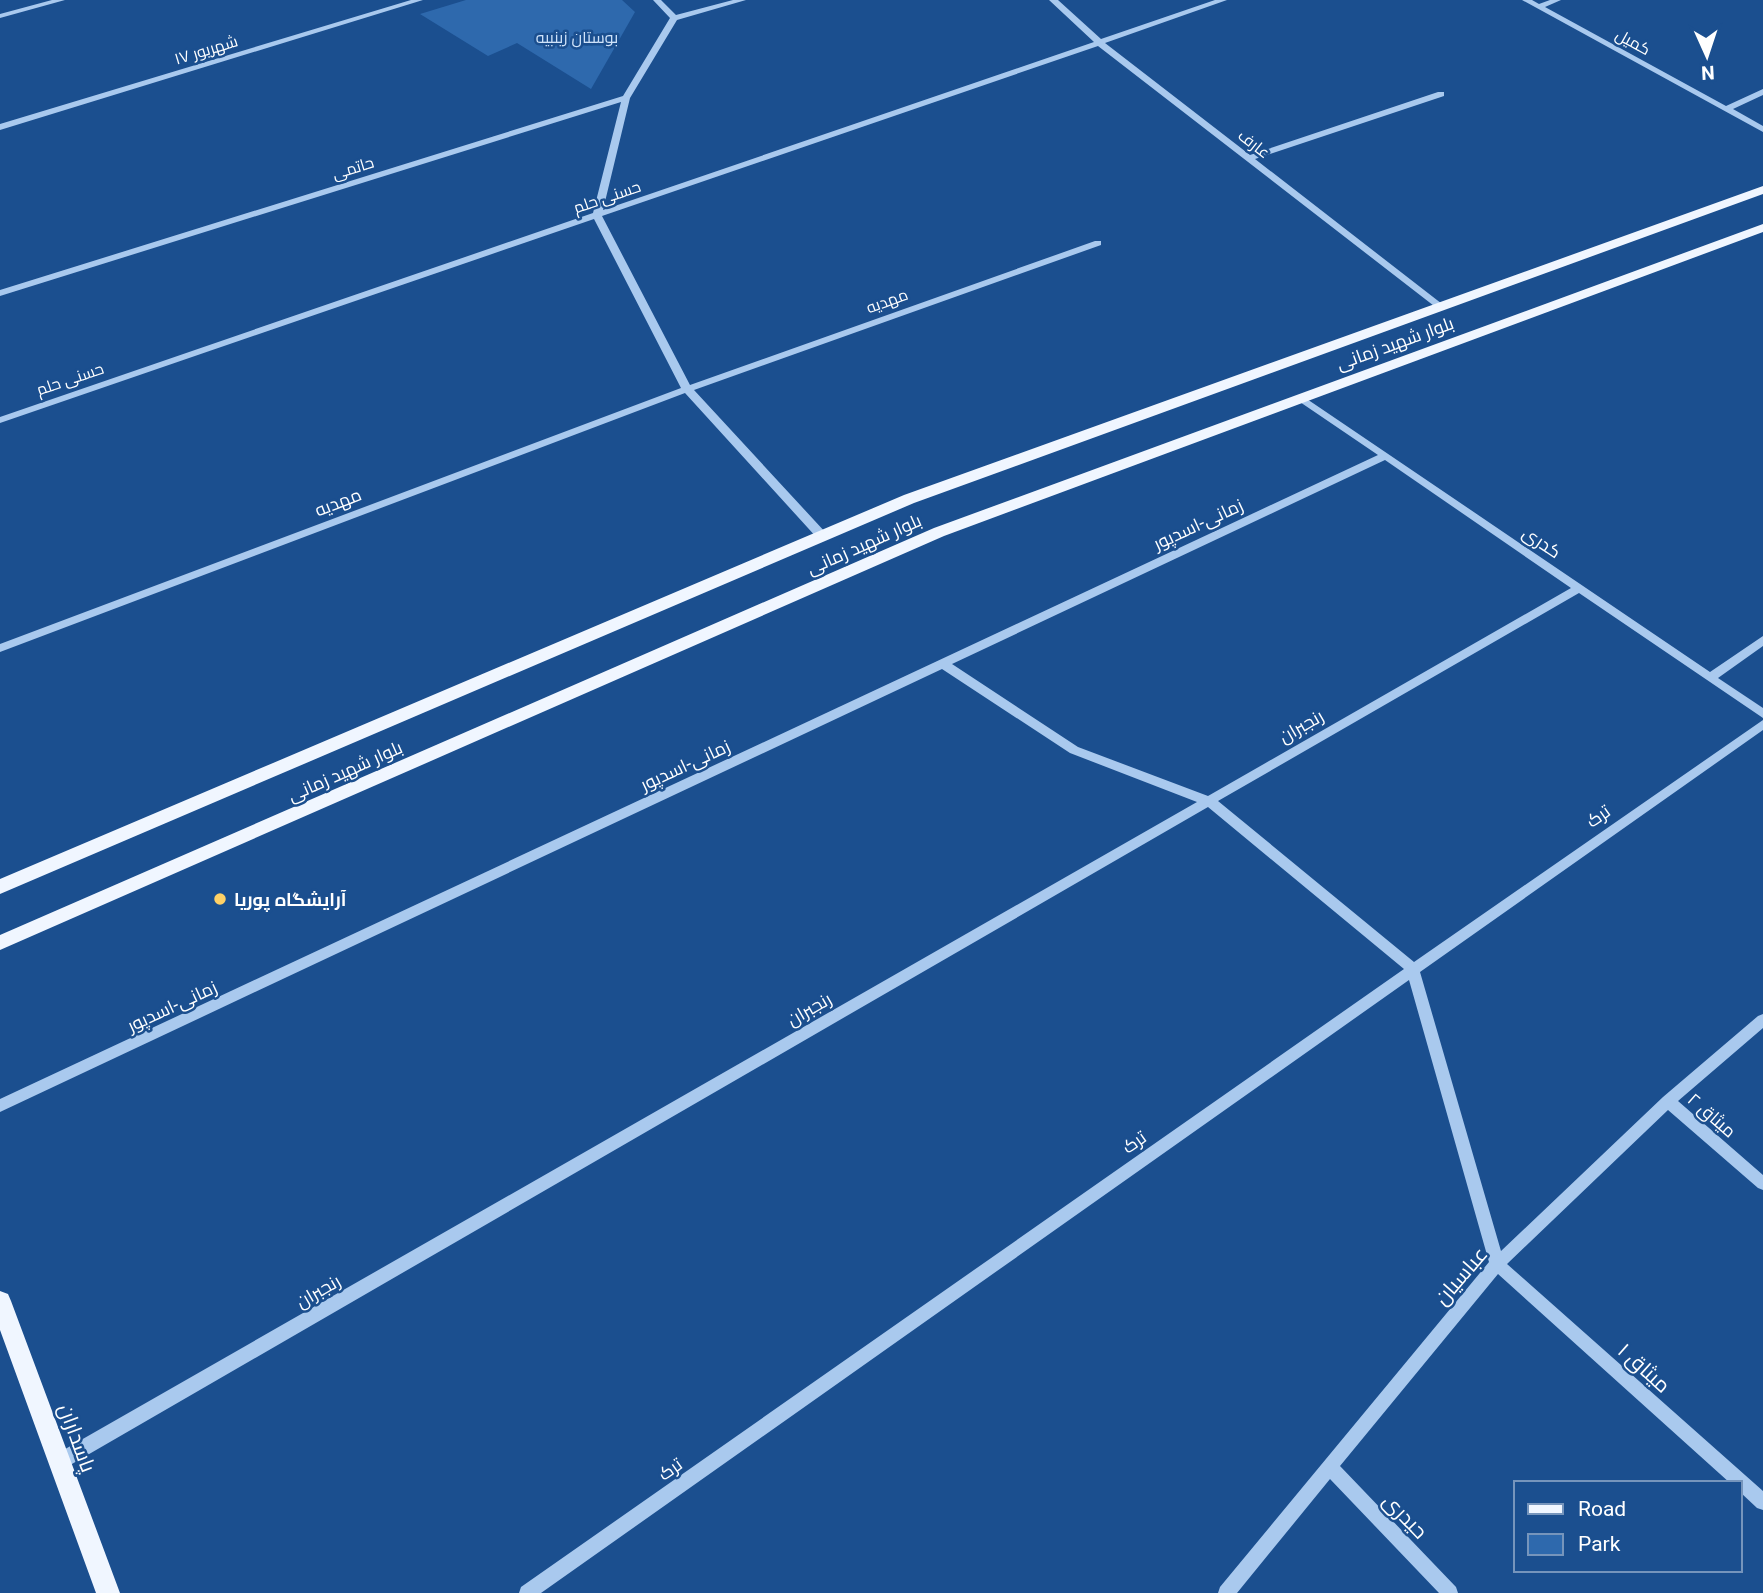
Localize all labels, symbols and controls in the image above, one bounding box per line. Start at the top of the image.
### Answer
north arrow [1672,21,1742,91]
street label: کمیل [1612,25,1654,60]
park label: بوستان زینبیه [536,28,618,48]
street label: ۱۷ شهریور [172,31,240,70]
text: N [1701,61,1715,84]
street label: عارف [1234,126,1274,162]
street label: حاتمی [330,153,377,184]
street label: حسنی حلم [571,177,644,219]
street label: مهدیه [864,285,911,318]
street label: بلوار شهید زمانی [1334,312,1457,375]
street label: حسنی حلم [34,359,107,401]
street label: مهدیه [312,484,365,521]
street label: زمانی-اسدپور [1149,494,1247,556]
street label: بلوار شهید زمانی [803,509,925,580]
street label: کدری [1518,522,1565,563]
street label: رنجبران [1275,705,1328,748]
street label: زمانی-اسدپور [636,735,734,797]
street label: بلوار شهید زمانی [284,736,406,807]
street label: ترک [1582,800,1615,832]
place label: آرایشگاه پوریا [234,889,347,912]
marker: آرایشگاه پوریا [212,891,228,907]
street label: زمانی-اسدپور [123,976,221,1038]
street label: رنجبران [783,988,836,1031]
street label: میثاق ۲ [1682,1088,1740,1143]
street label: ترک [1118,1126,1151,1158]
street label: عباسیان [1429,1242,1493,1310]
street label: رنجبران [292,1270,345,1313]
street label: میثاق ۱ [1612,1338,1675,1398]
street label: پاسداران [52,1400,101,1477]
street label: ترک [654,1453,687,1485]
legend [1514,1481,1742,1572]
street label: حیدری [1377,1488,1432,1544]
text: Road [1578,1497,1626,1521]
text: Park [1578,1532,1621,1556]

